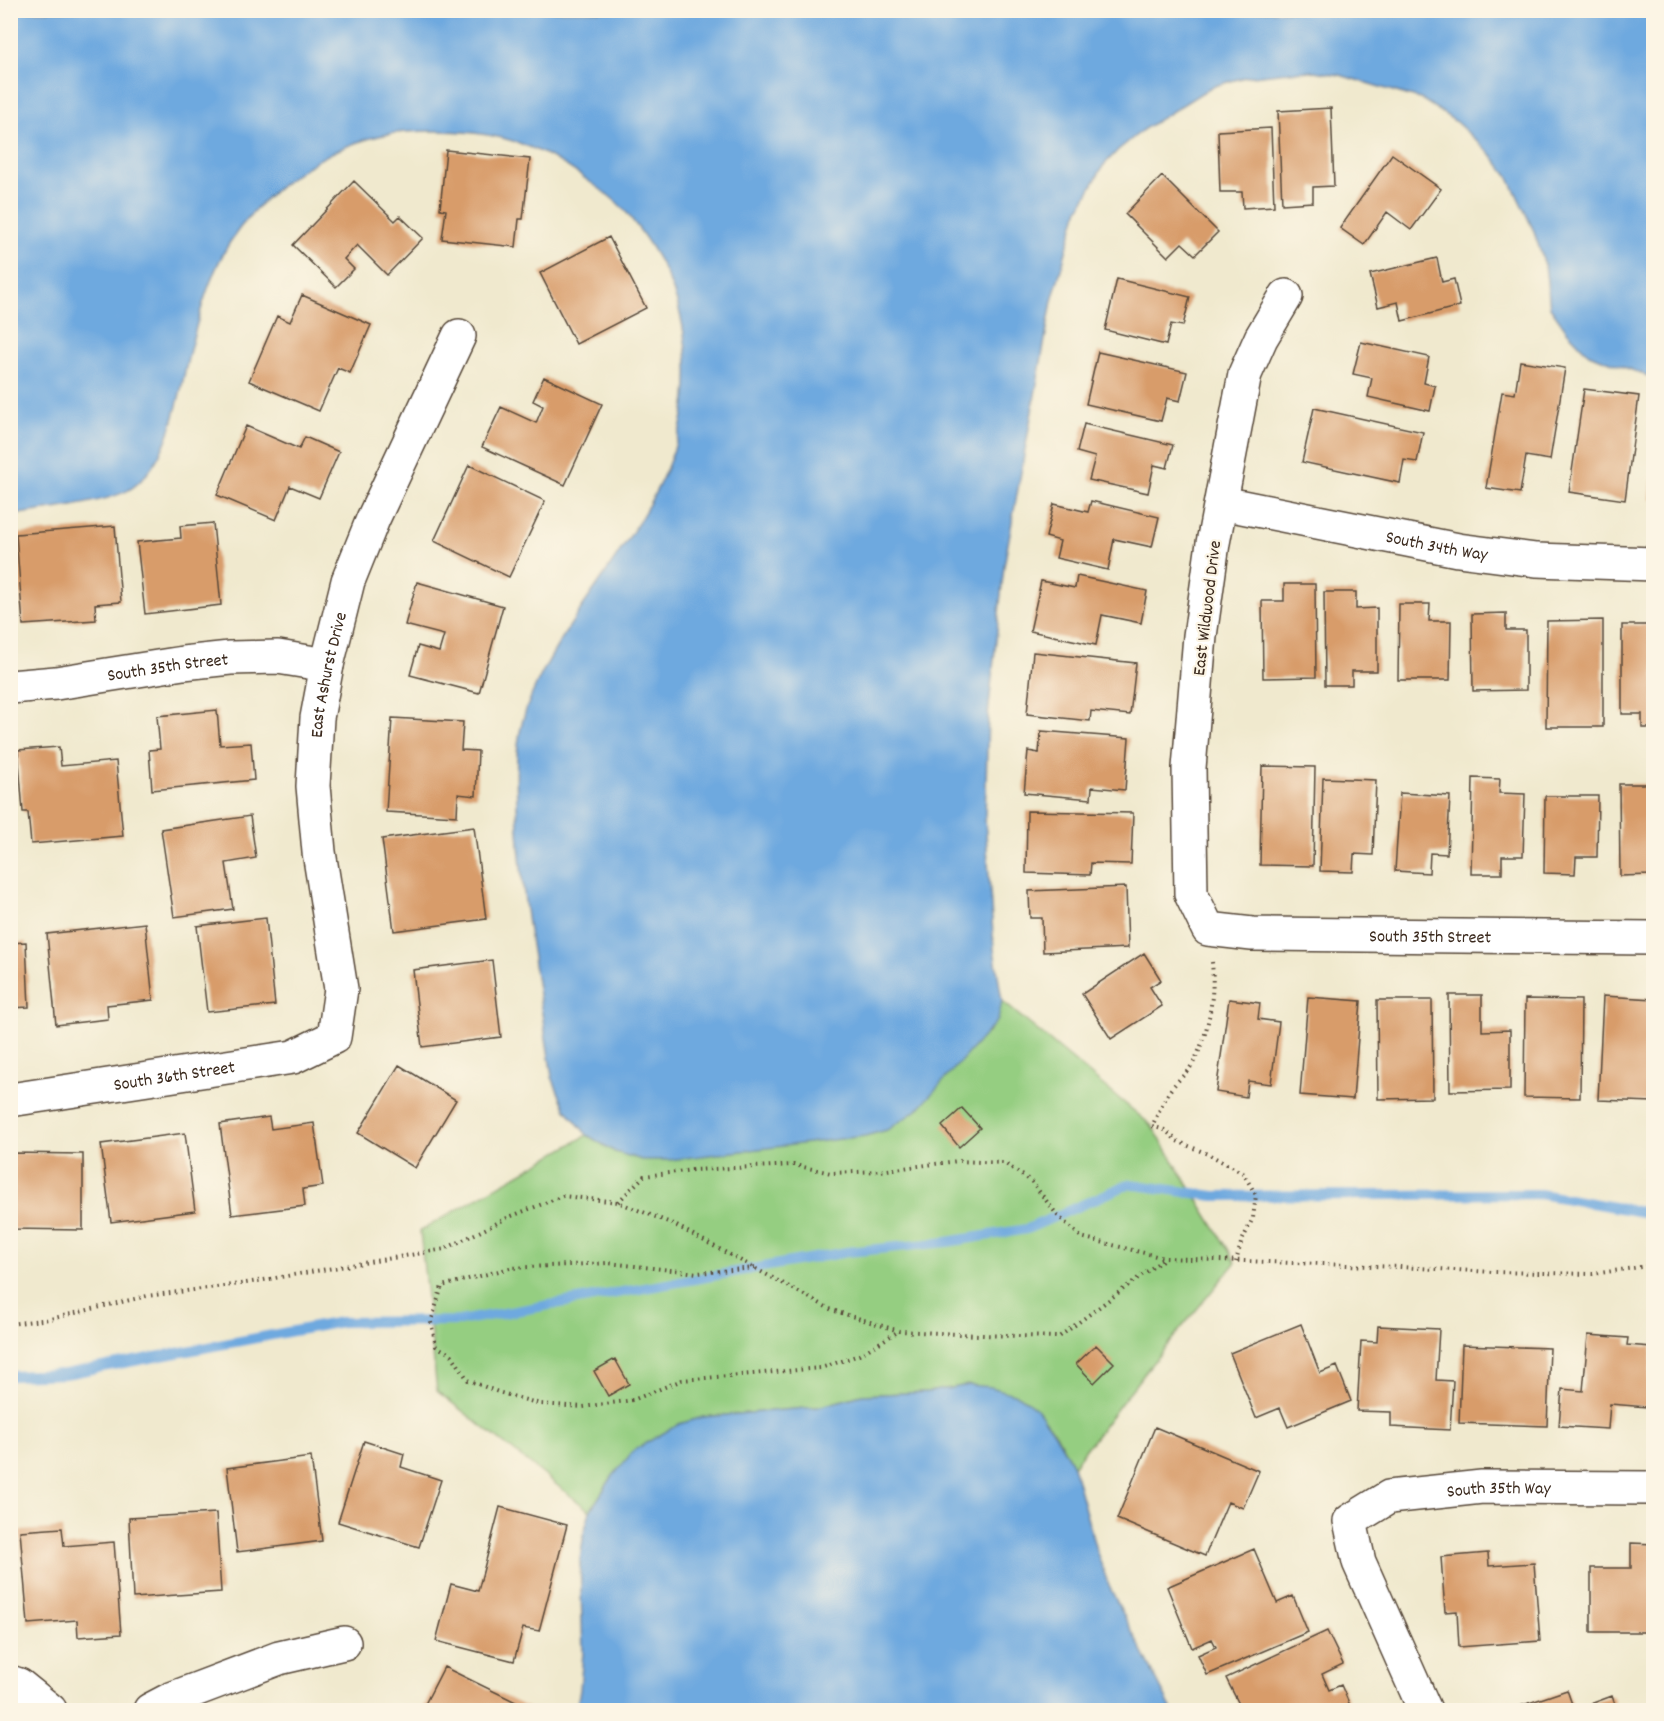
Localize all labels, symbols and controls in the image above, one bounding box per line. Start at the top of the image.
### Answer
street label: South 34th Way [1383,526,1490,569]
street label: East Wildwood Drive [1188,539,1229,677]
street label: East Ashurst Drive [306,609,355,738]
street label: South 35th Street [106,648,230,690]
street label: South 35th Street [1369,925,1492,951]
street label: South 36th Street [112,1056,237,1099]
street label: South 35th Way [1446,1477,1552,1506]

